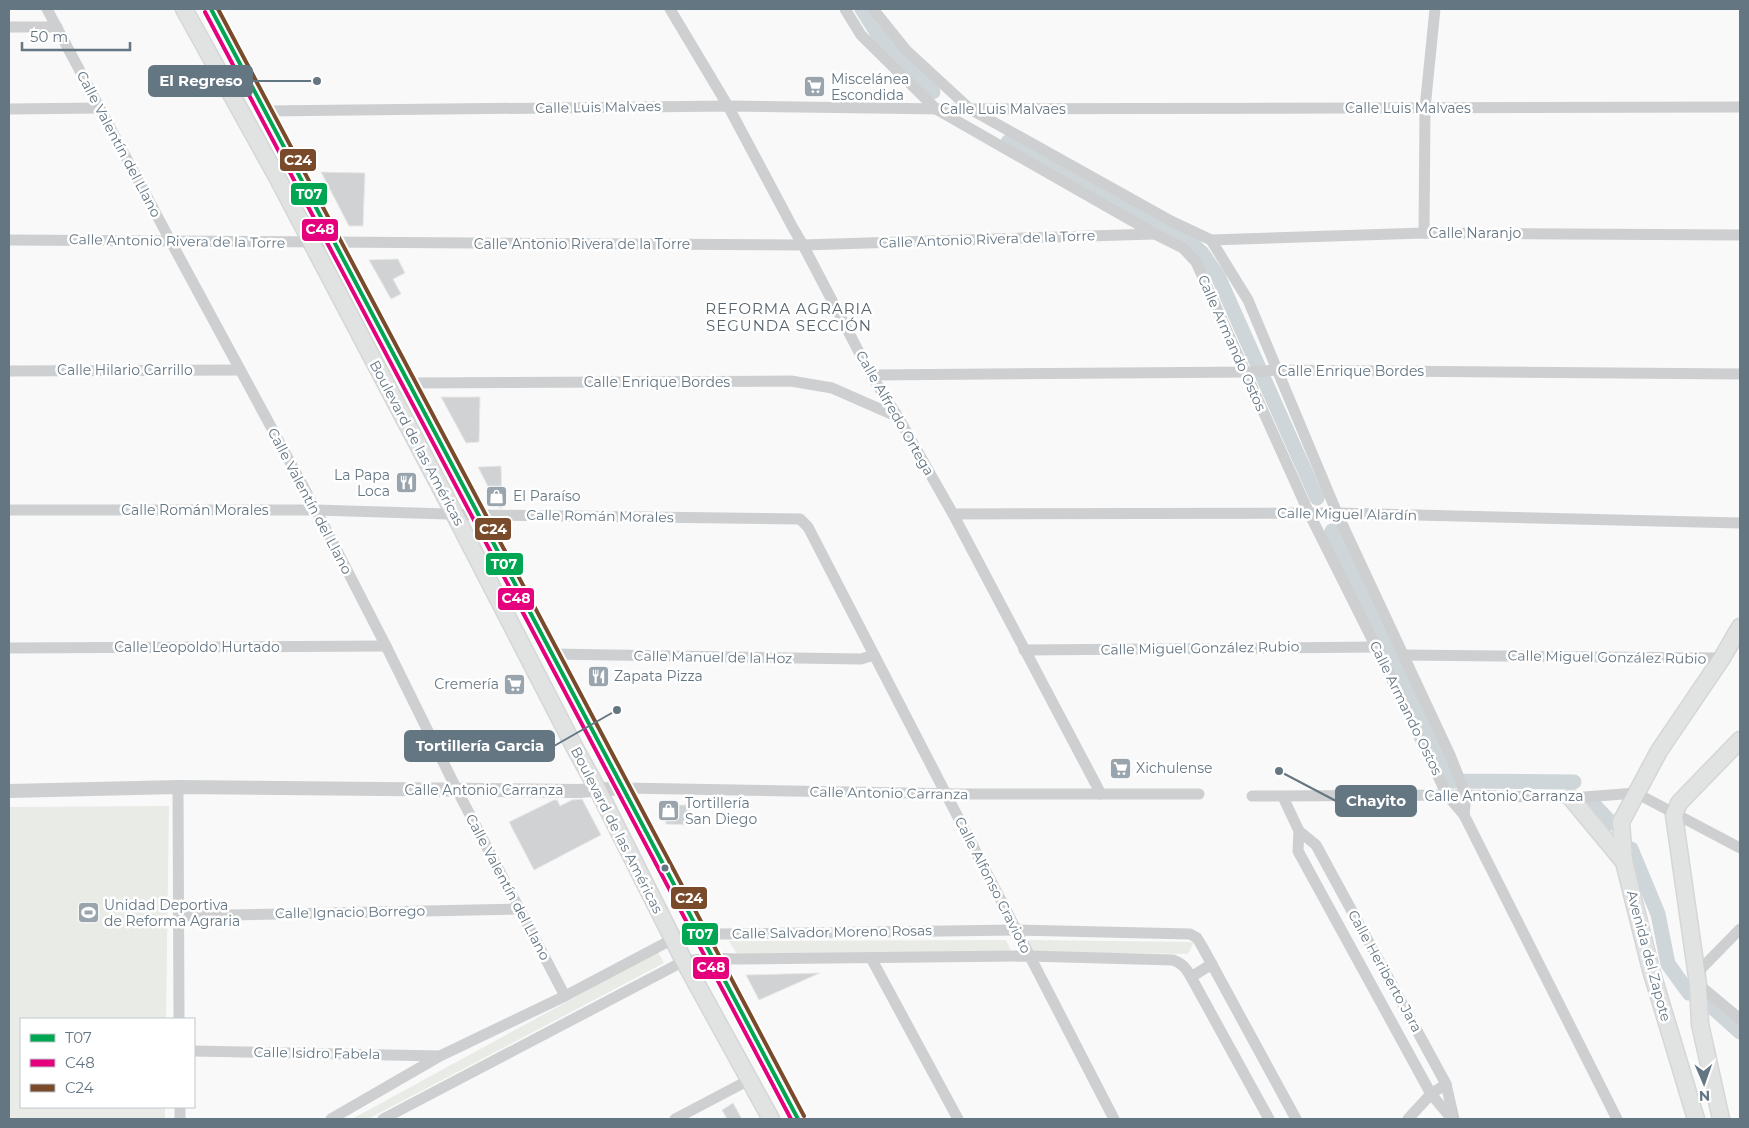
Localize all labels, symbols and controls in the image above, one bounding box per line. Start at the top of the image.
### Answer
scale bar [22,20,130,52]
text: 50 m [30,27,68,46]
callout: El Regreso [149,66,252,96]
street label: Calle Valentín del Llano [73,68,165,220]
place label: Miscelánea Escondida [831,70,909,104]
text: El Regreso [159,71,243,90]
supermarket icon: Miscelánea Escondida [803,75,827,99]
street label: Calle Luis Malvaes [535,97,661,117]
street label: Calle Luis Malvaes [1345,99,1471,117]
street label: Calle Luis Malvaes [940,100,1066,118]
line badge: C24 [279,148,317,172]
text: C24 [284,151,312,169]
line badge: T07 [290,182,328,206]
text: T07 [296,185,323,203]
line badge: C48 [301,218,339,242]
text: C48 [306,220,334,238]
street label: Calle Naranjo [1429,224,1522,242]
street label: Calle Antonio Rivera de la Torre [878,226,1096,252]
street label: Calle Antonio Rivera de la Torre [69,230,285,252]
street label: Calle Antonio Rivera de la Torre [474,235,690,253]
street label: Calle Armando Ostos [1194,272,1270,414]
district label: REFORMA AGRARIA SEGUNDA SECCIÓN [705,299,873,335]
street label: Calle Alfredo Ortega [852,347,938,479]
street label: Boulevard de las Américas [366,357,468,529]
street label: Calle Hilario Carrillo [57,361,193,379]
street label: Calle Enrique Bordes [1278,362,1424,380]
street label: Calle Enrique Bordes [584,373,730,391]
street label: Calle Valentín del Llano [264,425,356,577]
place label: La Papa Loca [334,466,390,500]
restaurant icon: La Papa Loca [394,471,418,495]
shop icon: El Paraíso [485,484,509,508]
place label: El Paraíso [513,487,581,505]
street label: Calle Román Morales [121,501,269,519]
street label: Calle Miguel Alardín [1277,504,1417,524]
street label: Calle Román Morales [526,506,674,526]
line badge: C24 [474,517,512,541]
text: C24 [479,520,507,538]
line badge: T07 [485,552,524,576]
text: T07 [491,555,518,573]
line badge: C48 [497,587,535,611]
text: C48 [502,589,530,607]
street label: Calle Miguel González Rubio [1100,637,1300,659]
street label: Calle Leopoldo Hurtado [114,638,280,656]
street label: Calle Armando Ostos [1366,638,1446,778]
street label: Calle Miguel González Rubio [1507,646,1707,668]
street label: Calle Manuel de la Hoz [634,647,792,667]
restaurant icon: Zapata Pizza [586,664,610,688]
place label: Zapata Pizza [614,667,703,685]
supermarket icon: Cremería [503,672,527,696]
place label: Cremería [434,675,499,693]
callout: Tortillería Garcia [405,731,554,761]
text: Tortillería Garcia [416,736,544,755]
street label: Boulevard de las Américas [567,744,667,917]
supermarket icon: Xichulense [1108,756,1132,780]
place label: Xichulense [1136,759,1213,777]
street label: Calle Antonio Carranza [405,781,563,799]
street label: Calle Antonio Carranza [809,783,969,803]
callout: Chayito [1336,786,1416,816]
street label: Calle Antonio Carranza [1425,787,1583,805]
text: Chayito [1346,791,1406,810]
place label: Tortillería San Diego [685,794,757,828]
shop icon: Tortillería San Diego [657,799,681,823]
street label: Calle Valentín del Llano [462,811,554,963]
street label: Calle Alfonso Cravioto [951,814,1035,957]
unlabelled marker [660,863,670,873]
line badge: C24 [670,886,708,910]
street label: Avenida del Zapote [1623,888,1675,1024]
text: C24 [675,889,703,907]
place label: Unidad Deportiva de Reforma Agraria [104,896,240,930]
sports icon: Unidad Deportiva de Reforma Agraria [76,901,100,925]
street label: Calle Ignacio Borrego [275,902,426,922]
street label: Calle Heriberto Jara [1344,907,1426,1035]
street label: Calle Salvador Moreno Rosas [732,921,932,943]
line badge: T07 [681,922,719,946]
text: T07 [687,925,714,943]
line badge: C48 [692,956,730,980]
text: C48 [697,958,725,976]
legend [20,1018,195,1108]
text: T07 [65,1028,92,1047]
street label: Calle Isidro Fabela [253,1043,381,1063]
text: C48 [65,1053,95,1072]
north arrow [1679,1058,1729,1108]
text: C24 [65,1078,94,1097]
text: N [1698,1087,1710,1105]

